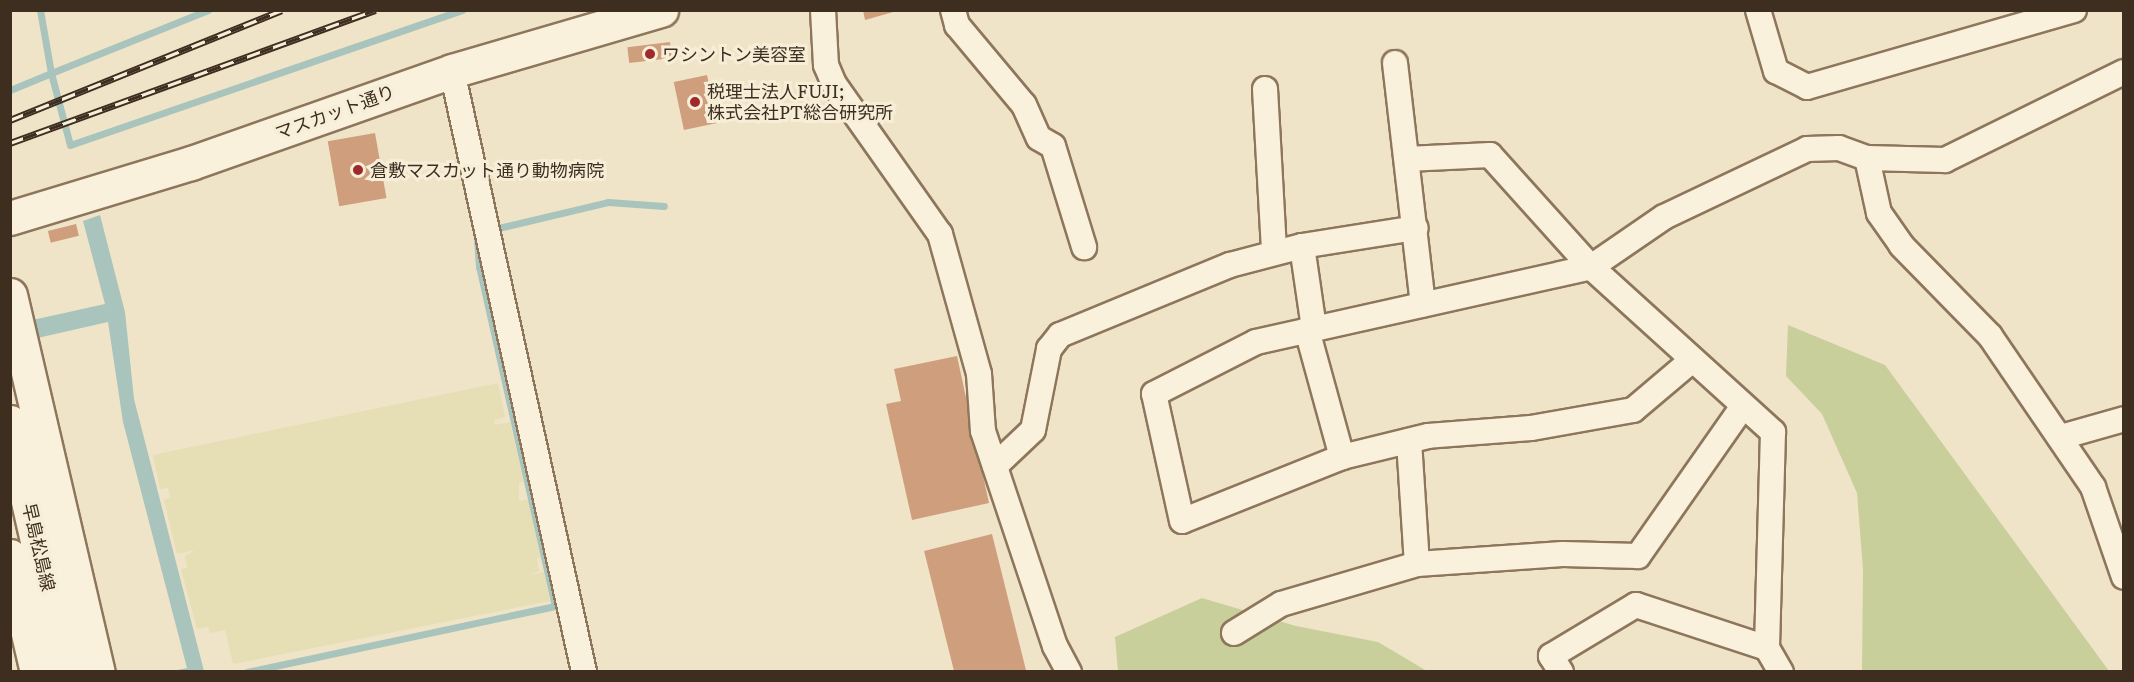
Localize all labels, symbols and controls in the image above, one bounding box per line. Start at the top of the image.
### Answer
place label: ワシントン美容室 [662,43,806,65]
marker: ワシントン美容室 [643,47,657,61]
street label: マスカット通り [272,80,398,144]
place label: 税理士法人FUJI; 株式会社PT総合研究所 [707,81,893,124]
marker: 税理士法人FUJI; 株式会社PT総合研究所 [688,95,702,109]
place label: 倉敷マスカット通り動物病院 [370,159,604,181]
marker: 倉敷マスカット通り動物病院 [351,163,365,177]
street label: 早島松島線 [18,501,60,593]

